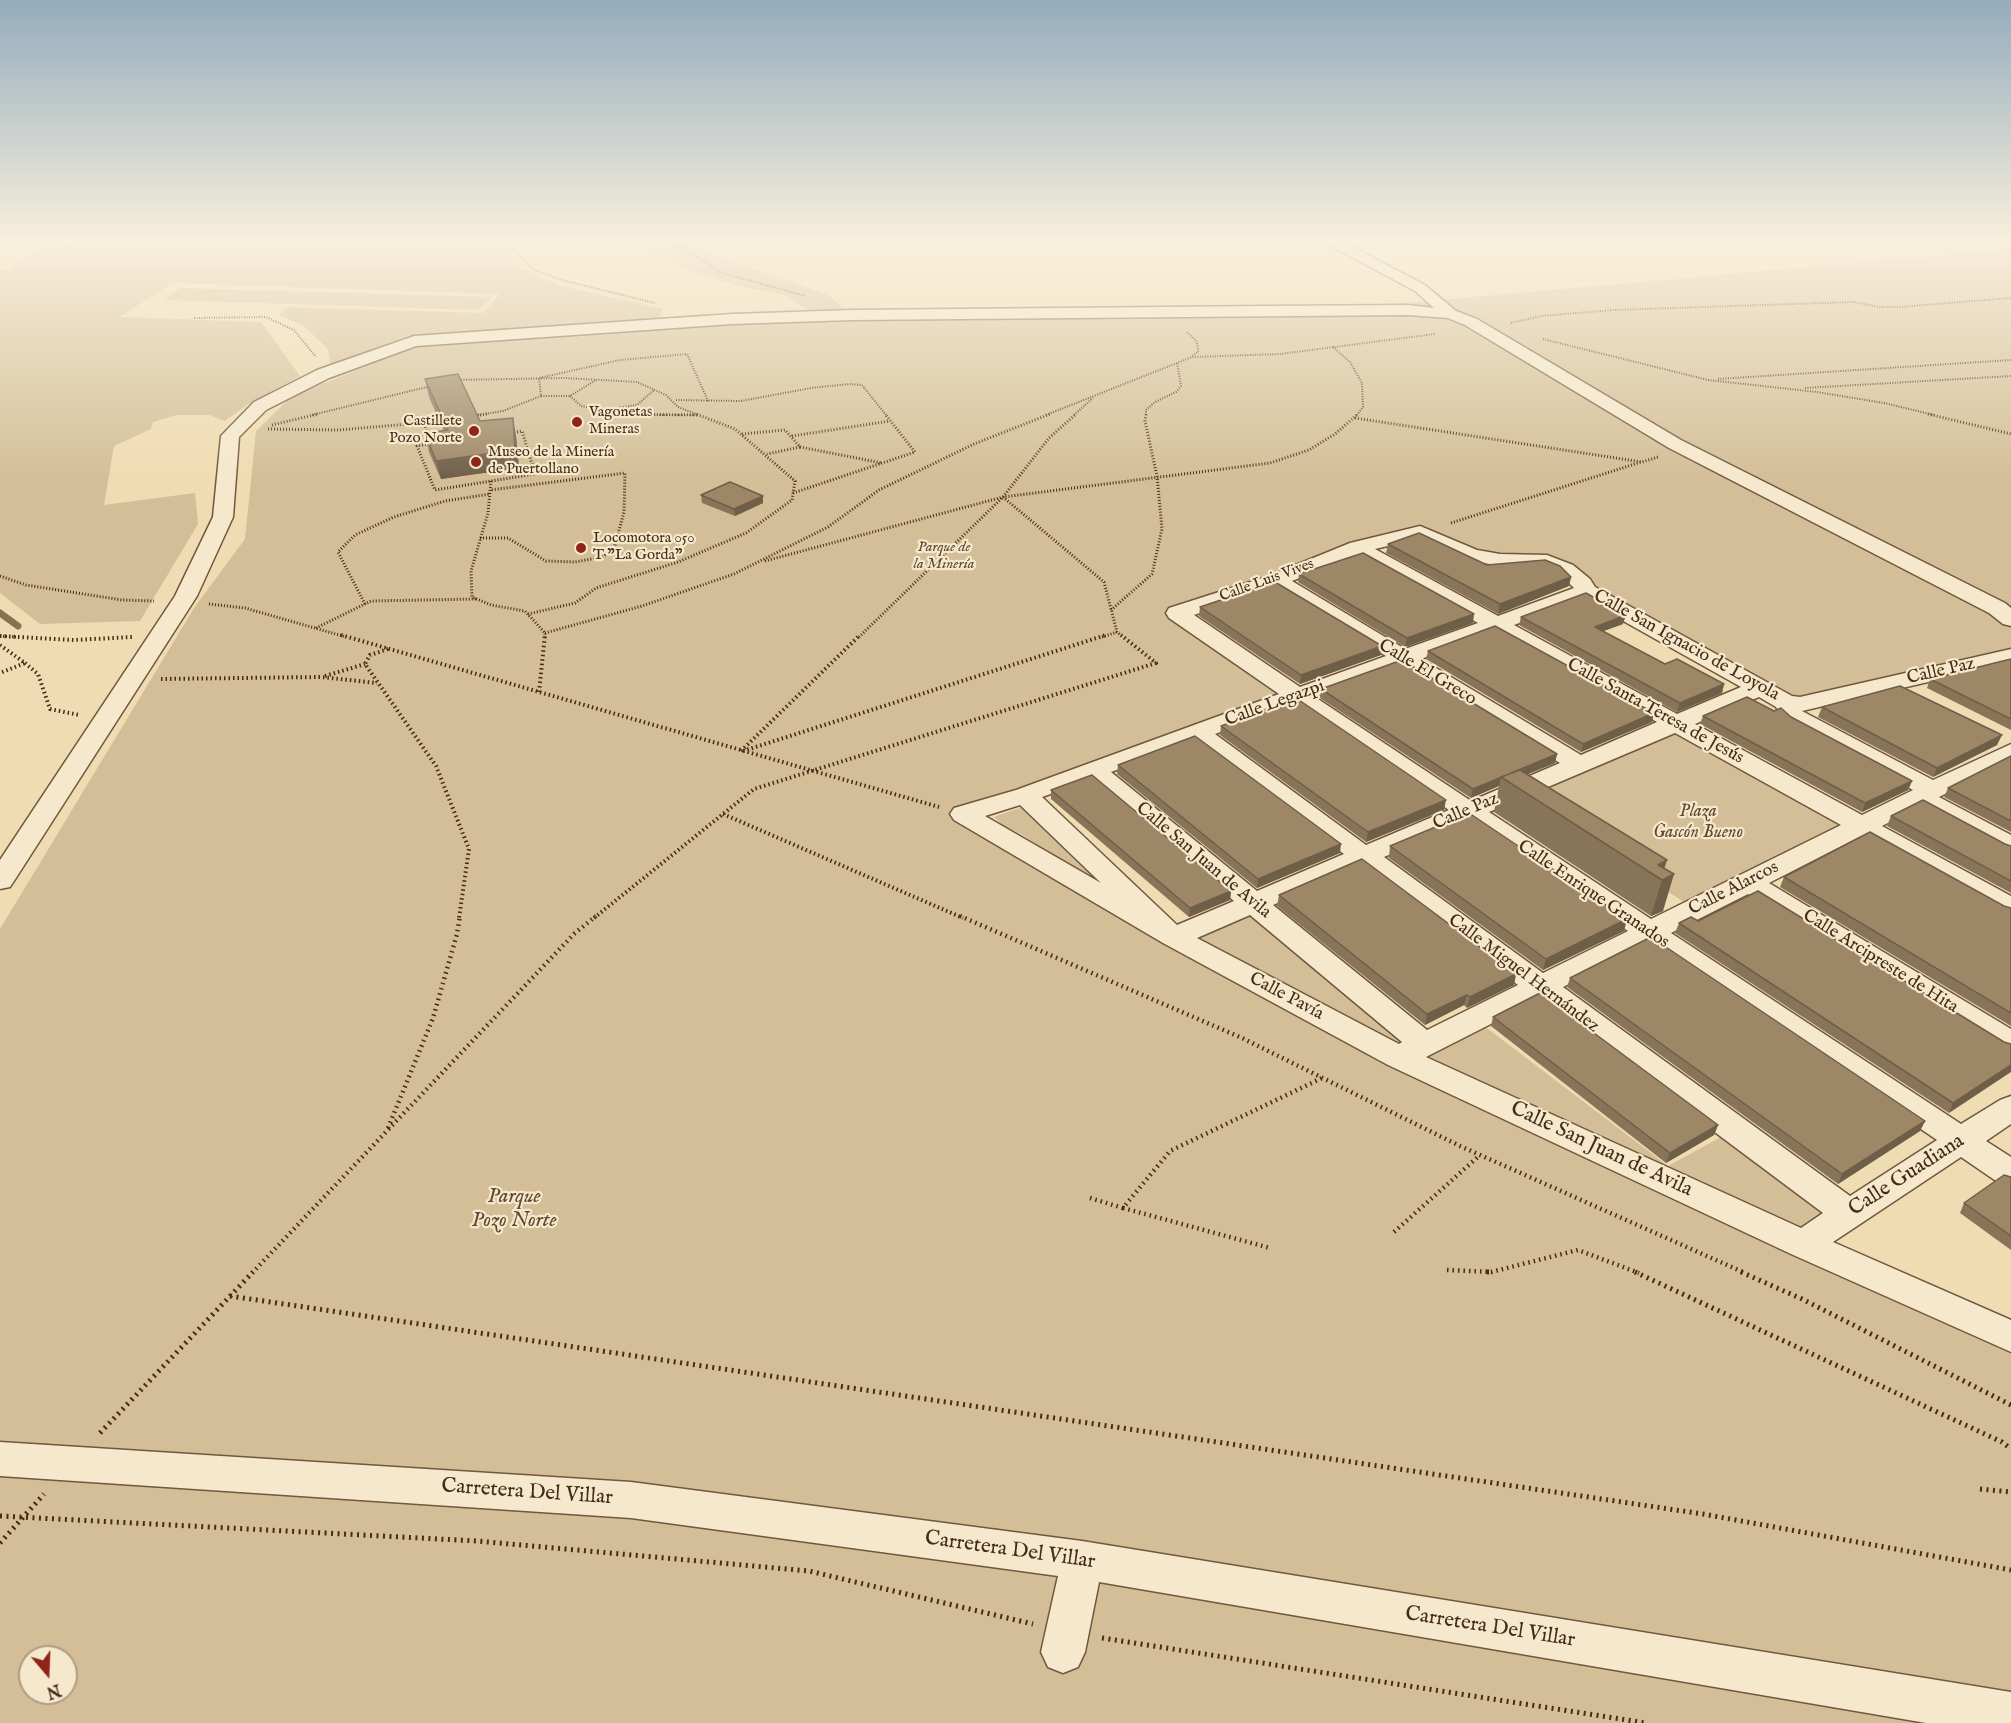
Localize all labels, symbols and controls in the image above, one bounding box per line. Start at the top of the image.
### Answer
place label: Vagonetas Mineras [589,404,652,439]
place label: Castillete Pozo Norte [389,413,462,448]
marker: Vagonetas Mineras [570,415,584,429]
marker: Castillete Pozo Norte [467,424,481,438]
place label: Museo de la Minería de Puertollano [488,444,614,479]
marker: Museo de la Minería de Puertollano [469,455,483,469]
place label: Locomotora 050 T "La Gorda" [593,530,695,565]
park label: Parque de la Minería [914,539,974,574]
marker: Locomotora 050 T "La Gorda" [574,541,588,555]
street label: Calle Luis Vives [1217,556,1317,606]
street label: Calle San Ignacio de Loyola [1589,586,1783,706]
street label: Calle El Greco [1374,635,1480,711]
street label: Calle Santa Teresa de Jesús [1563,654,1747,770]
street label: Calle Paz [1905,654,1977,690]
street label: Calle Legazpi [1222,676,1328,732]
street label: Calle Paz [1430,789,1502,835]
street label: Calle San Juan de Avila [1131,798,1275,924]
park label: Plaza Gascón Bueno [1653,801,1743,844]
street label: Calle Enrique Granados [1513,836,1673,954]
street label: Calle Alarcos [1686,857,1782,921]
street label: Calle Arcipreste de Hita [1798,905,1962,1019]
street label: Calle Miguel Hernández [1443,910,1603,1038]
street label: Calle Pavía [1245,968,1327,1026]
street label: Calle San Juan de Avila [1506,1097,1696,1203]
street label: Calle Guadiana [1845,1129,1969,1223]
park label: Parque Pozo Norte [471,1185,557,1235]
street label: Carretera Del Villar [440,1474,614,1512]
street label: Carretera Del Villar [923,1527,1097,1575]
street label: Carretera Del Villar [1403,1602,1577,1654]
north arrow [18,1645,78,1705]
text: N [43,1678,63,1702]

